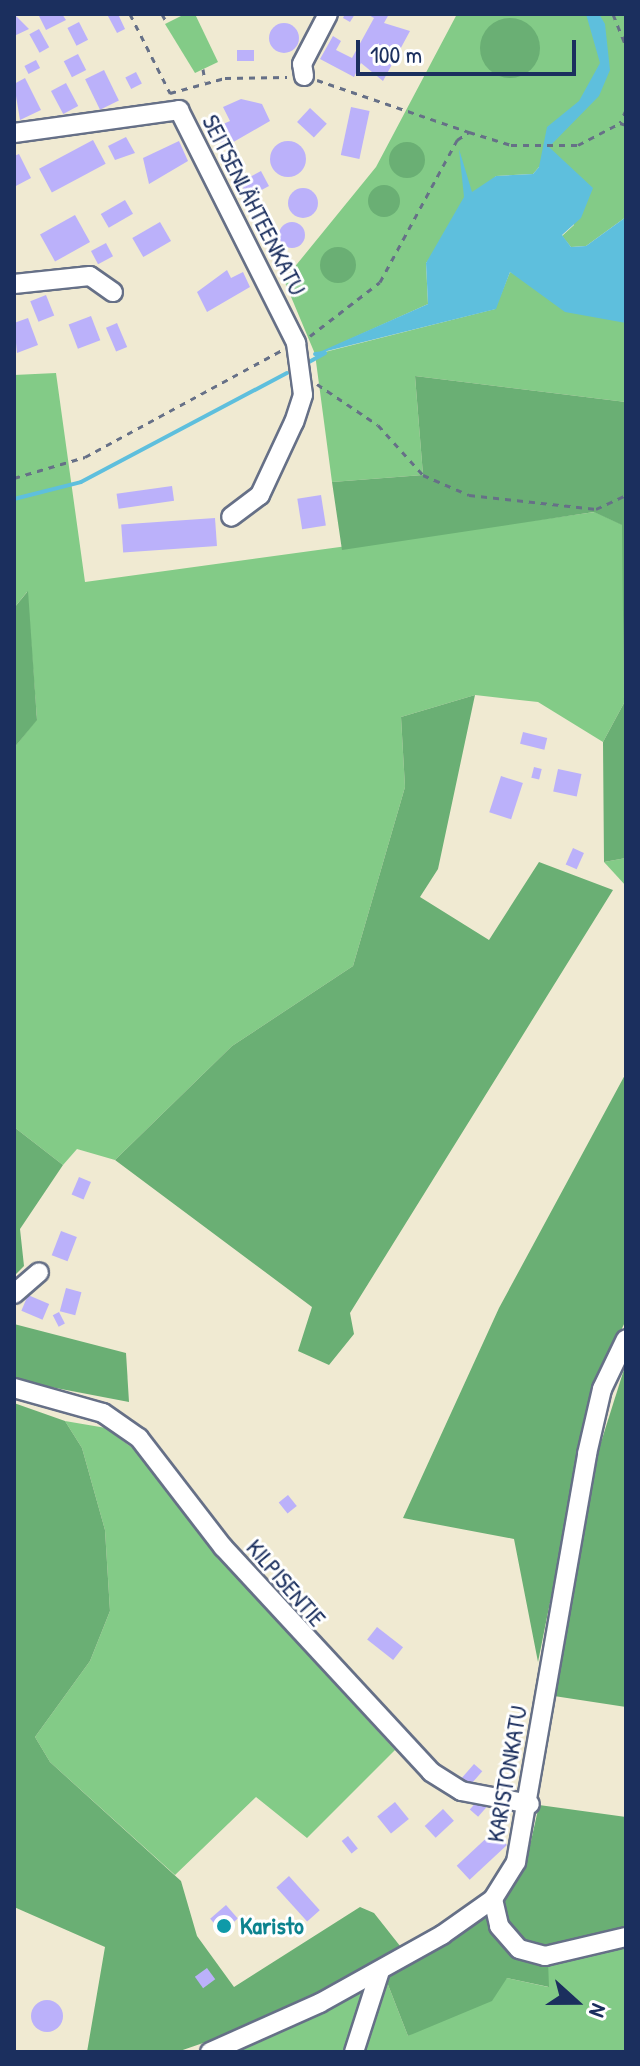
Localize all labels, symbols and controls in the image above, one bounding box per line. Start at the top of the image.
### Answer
scale bar [360,24,580,74]
text: 100 m [370,38,422,70]
street label: SEITSENLÄHTEENKATU [196,110,312,300]
street label: KILPISENTIE [240,1533,332,1633]
street label: KARISTONKATU [481,1704,533,1844]
place label: Karisto [240,1912,304,1940]
marker: Karisto [215,1917,233,1935]
north arrow [536,1962,616,2042]
text: N [582,2000,615,2021]

